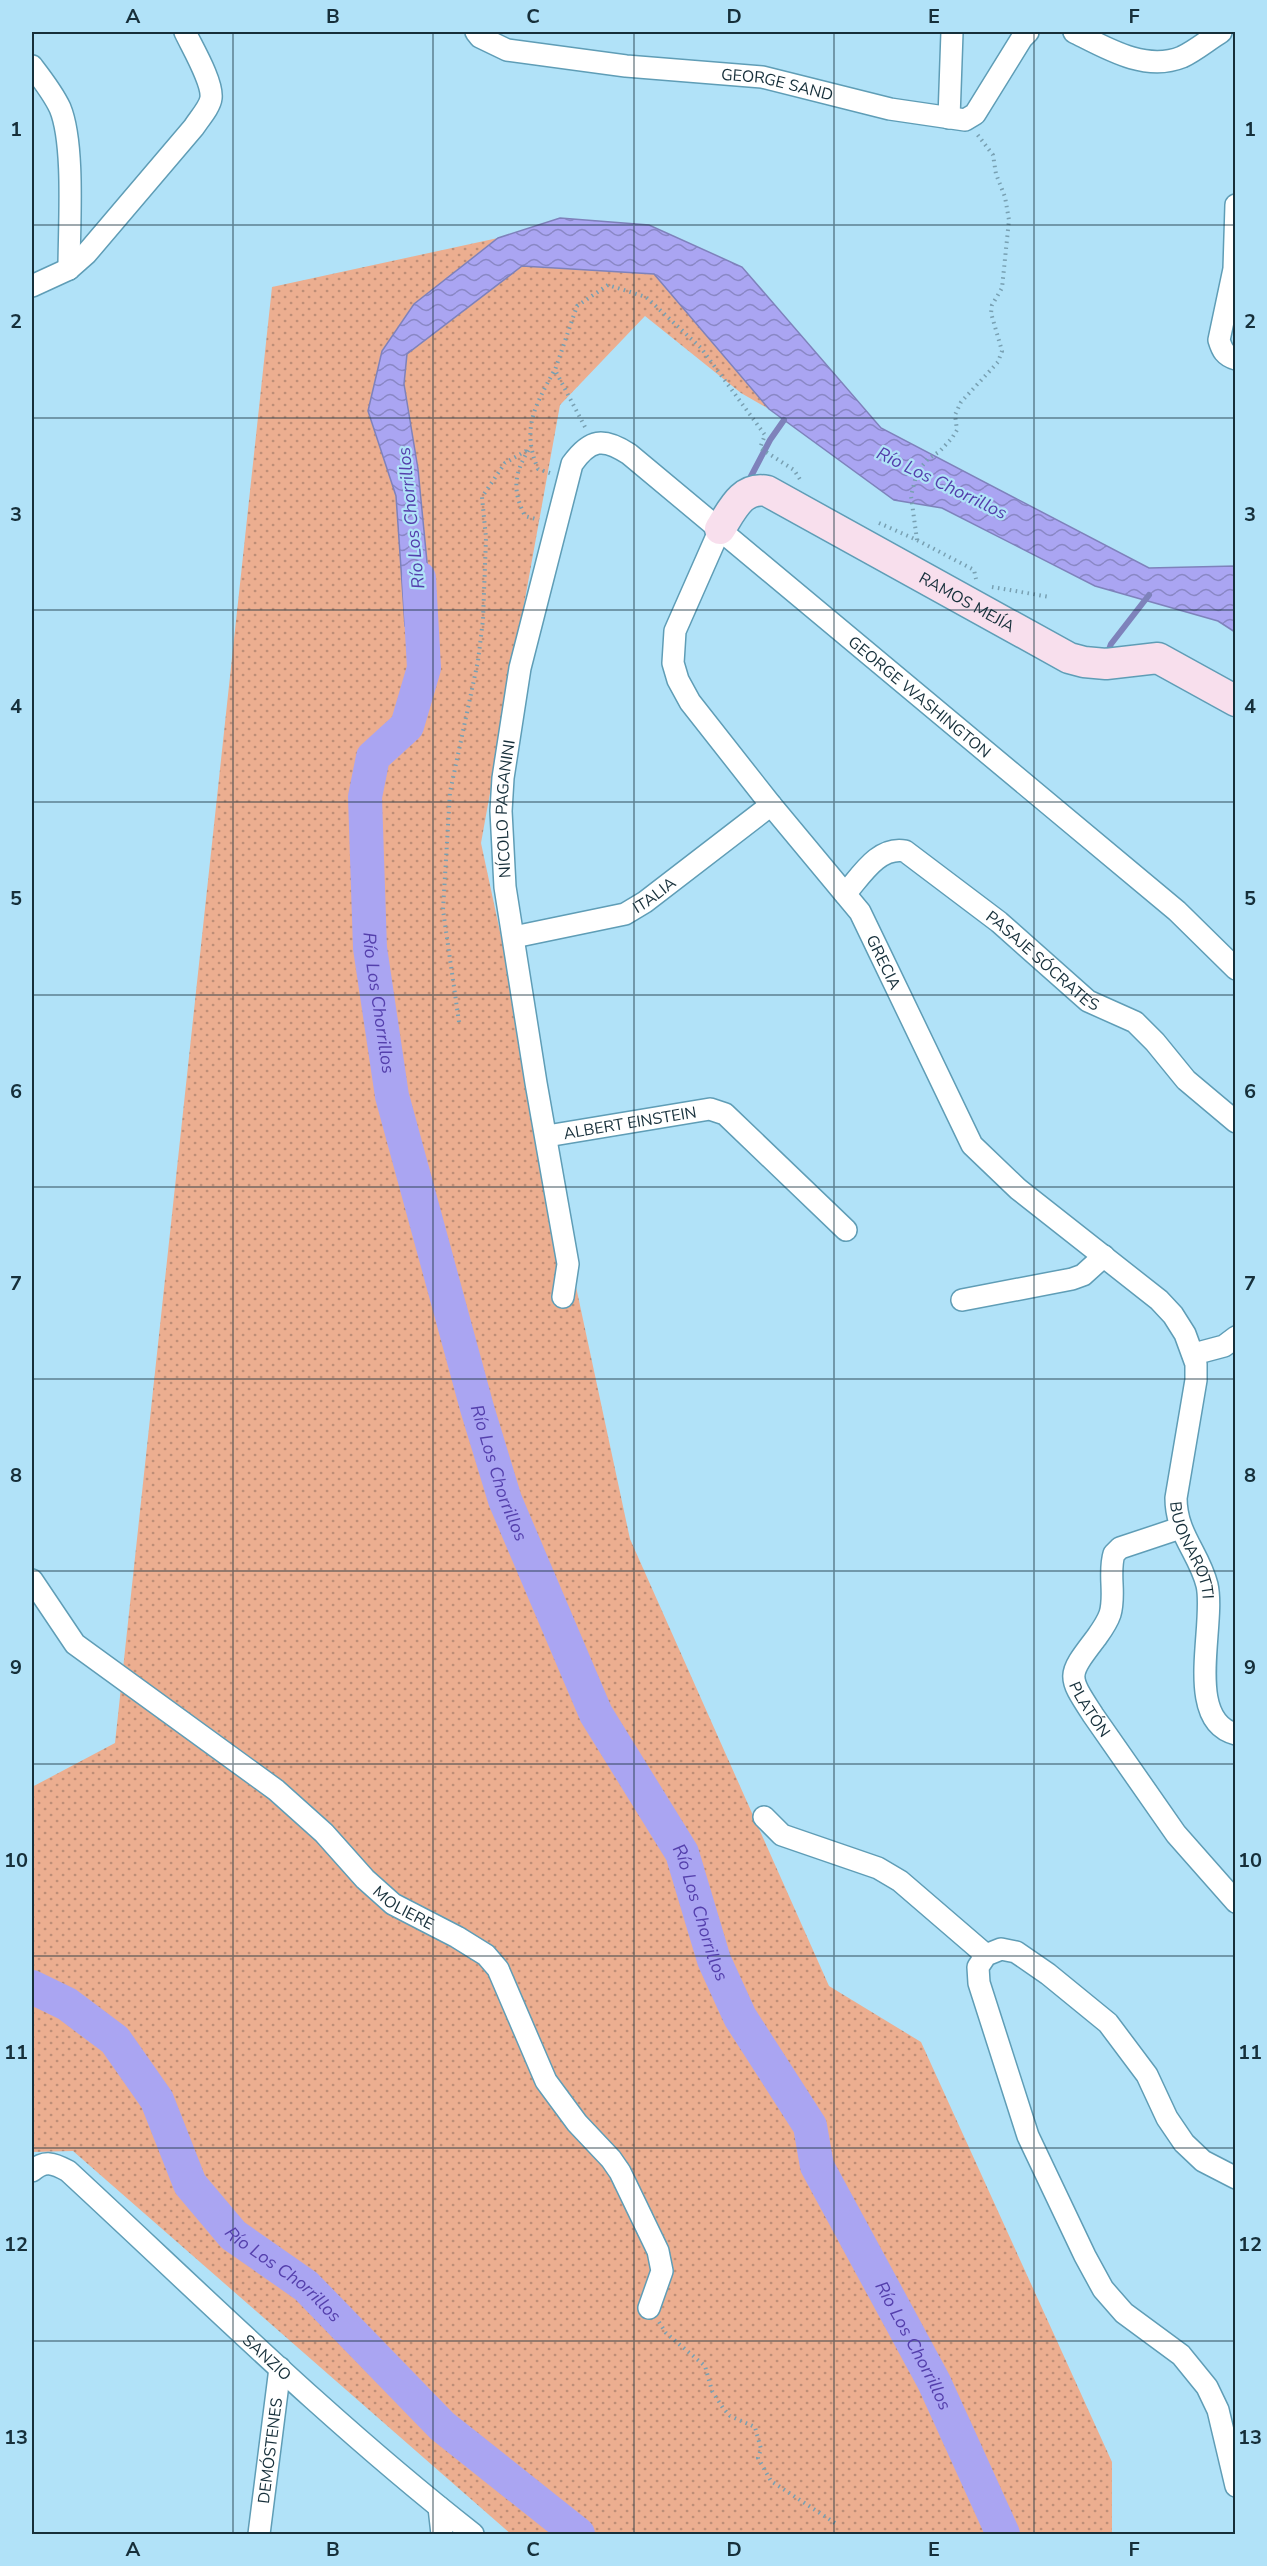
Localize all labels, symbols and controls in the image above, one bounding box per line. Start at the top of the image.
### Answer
text: A [126,3,141,30]
text: B [326,3,340,30]
text: C [526,3,540,30]
text: D [726,3,742,30]
text: E [928,3,940,30]
text: F [1128,3,1140,30]
street label: GEORGE SAND [720,64,835,106]
text: 1 [10,116,22,143]
text: 1 [1244,116,1256,143]
text: 2 [10,308,22,335]
text: 2 [1244,308,1256,335]
water label: Río Los Chorrillos [873,441,1011,525]
water label: Río Los Chorrillos [392,446,430,590]
text: 3 [10,501,22,528]
text: 3 [1244,501,1256,528]
street label: RAMOS MEJÍA [915,567,1019,638]
street label: GEORGE WASHINGTON [843,631,995,763]
text: 4 [10,693,22,720]
text: 4 [1244,693,1256,720]
street label: NÍCOLO PAGANINI [491,738,521,879]
street label: ITALIA [629,872,681,919]
text: 5 [10,885,22,912]
text: 5 [1244,885,1256,912]
street label: PASAJE SÓCRATES [981,906,1103,1017]
street label: GRECIA [861,931,906,994]
water label: Río Los Chorrillos [357,932,401,1075]
text: 6 [10,1078,22,1105]
text: 6 [1244,1078,1256,1105]
street label: ALBERT EINSTEIN [562,1101,698,1145]
text: 7 [10,1270,22,1297]
text: 7 [1244,1270,1256,1297]
water label: Río Los Chorrillos [465,1402,533,1545]
text: 8 [10,1462,22,1489]
text: 8 [1244,1462,1256,1489]
street label: BUONAROTTI [1164,1500,1219,1599]
text: 9 [10,1654,22,1681]
text: 9 [1244,1654,1256,1681]
street label: PLATÓN [1063,1678,1115,1742]
water label: Río Los Chorrillos [667,1839,734,1985]
text: 10 [4,1847,28,1874]
text: 10 [1238,1847,1262,1874]
street label: MOLIERE [368,1881,438,1935]
text: 11 [4,2039,28,2066]
text: 11 [1238,2039,1262,2066]
water label: Río Los Chorrillos [219,2222,347,2327]
text: 12 [4,2231,28,2258]
text: 12 [1238,2231,1262,2258]
water label: Río Los Chorrillos [870,2277,957,2414]
street label: SANZIO [237,2330,296,2386]
street label: DEMÓSTENES [253,2396,288,2505]
text: 13 [4,2424,28,2451]
text: 13 [1238,2424,1262,2451]
text: A [126,2536,141,2563]
text: B [326,2536,340,2563]
text: C [526,2536,540,2563]
text: D [726,2536,742,2563]
text: E [928,2536,940,2563]
text: F [1128,2536,1140,2563]

